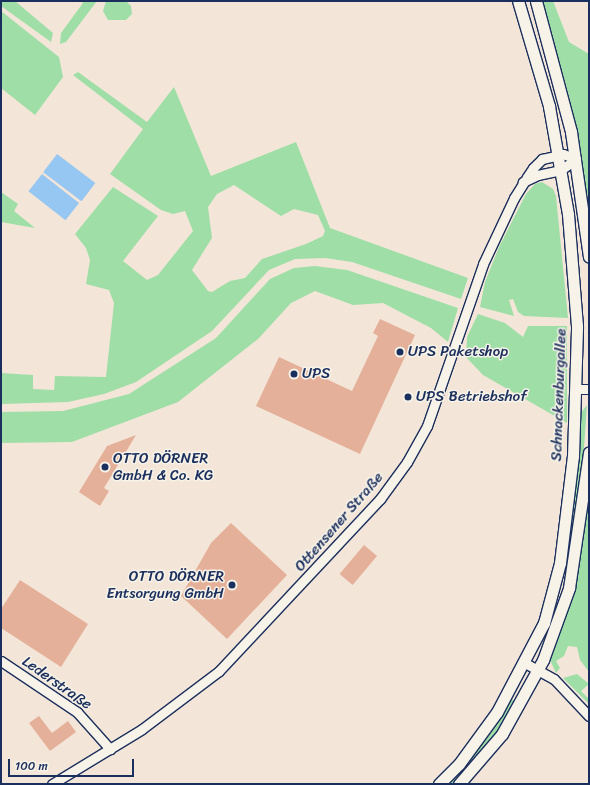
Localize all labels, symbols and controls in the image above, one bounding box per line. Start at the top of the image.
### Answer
street label: Schnackenburgallee [548,328,570,462]
place label: UPS Paketshop [408,343,509,361]
marker: UPS Paketshop [395,347,405,357]
place label: UPS [302,365,330,383]
marker: UPS [289,369,299,379]
place label: UPS Betriebshof [416,388,527,406]
marker: UPS Betriebshof [403,392,413,402]
place label: OTTO DÖRNER GmbH & Co. KG [113,449,214,484]
marker: OTTO DÖRNER GmbH & Co. KG [100,462,110,472]
street label: Ottensener Straße [291,469,387,575]
place label: OTTO DÖRNER Entsorgung GmbH [106,567,224,602]
marker: OTTO DÖRNER Entsorgung GmbH [227,580,237,590]
street label: Lederstraße [19,652,95,714]
scale bar [10,751,136,777]
text: 100 m [15,755,48,777]

